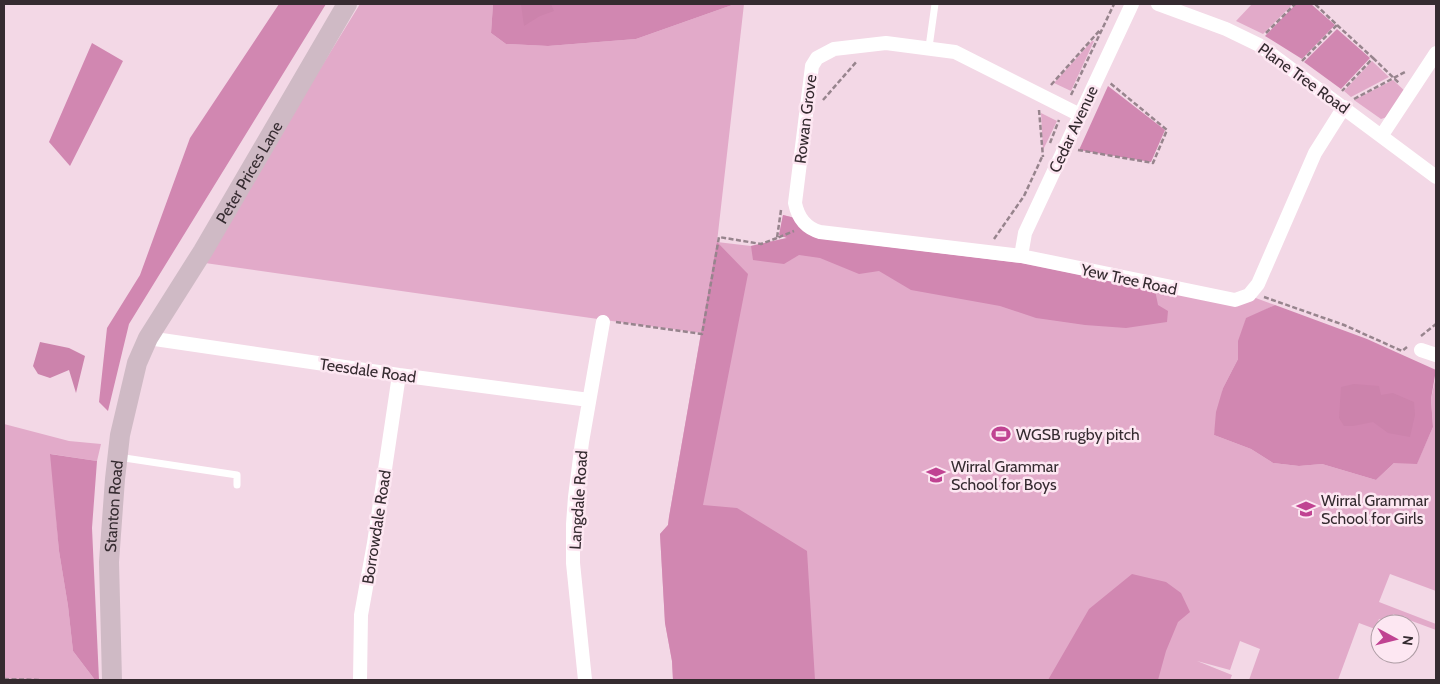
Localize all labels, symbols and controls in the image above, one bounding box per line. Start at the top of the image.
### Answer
street label: Plane Tree Road [1254,39,1353,118]
street label: Rowan Grove [791,73,820,165]
street label: Cedar Avenue [1045,83,1102,176]
street label: Peter Prices Lane [212,118,287,227]
street label: Yew Tree Road [1078,260,1179,299]
street label: Teesdale Road [319,354,417,387]
sports icon: WGSB rugby pitch [990,423,1012,445]
place label: WGSB rugby pitch [1016,425,1140,444]
street label: Langdale Road [566,450,591,550]
place label: Wirral Grammar School for Boys [951,457,1060,494]
street label: Stanton Road [101,459,127,553]
school or university icon: Wirral Grammar School for Boys [925,464,947,486]
street label: Borrowdale Road [358,469,395,585]
place label: Wirral Grammar School for Girls [1321,491,1430,528]
school or university icon: Wirral Grammar School for Girls [1295,498,1317,520]
north arrow [1370,614,1420,664]
text: N [1398,635,1417,647]

